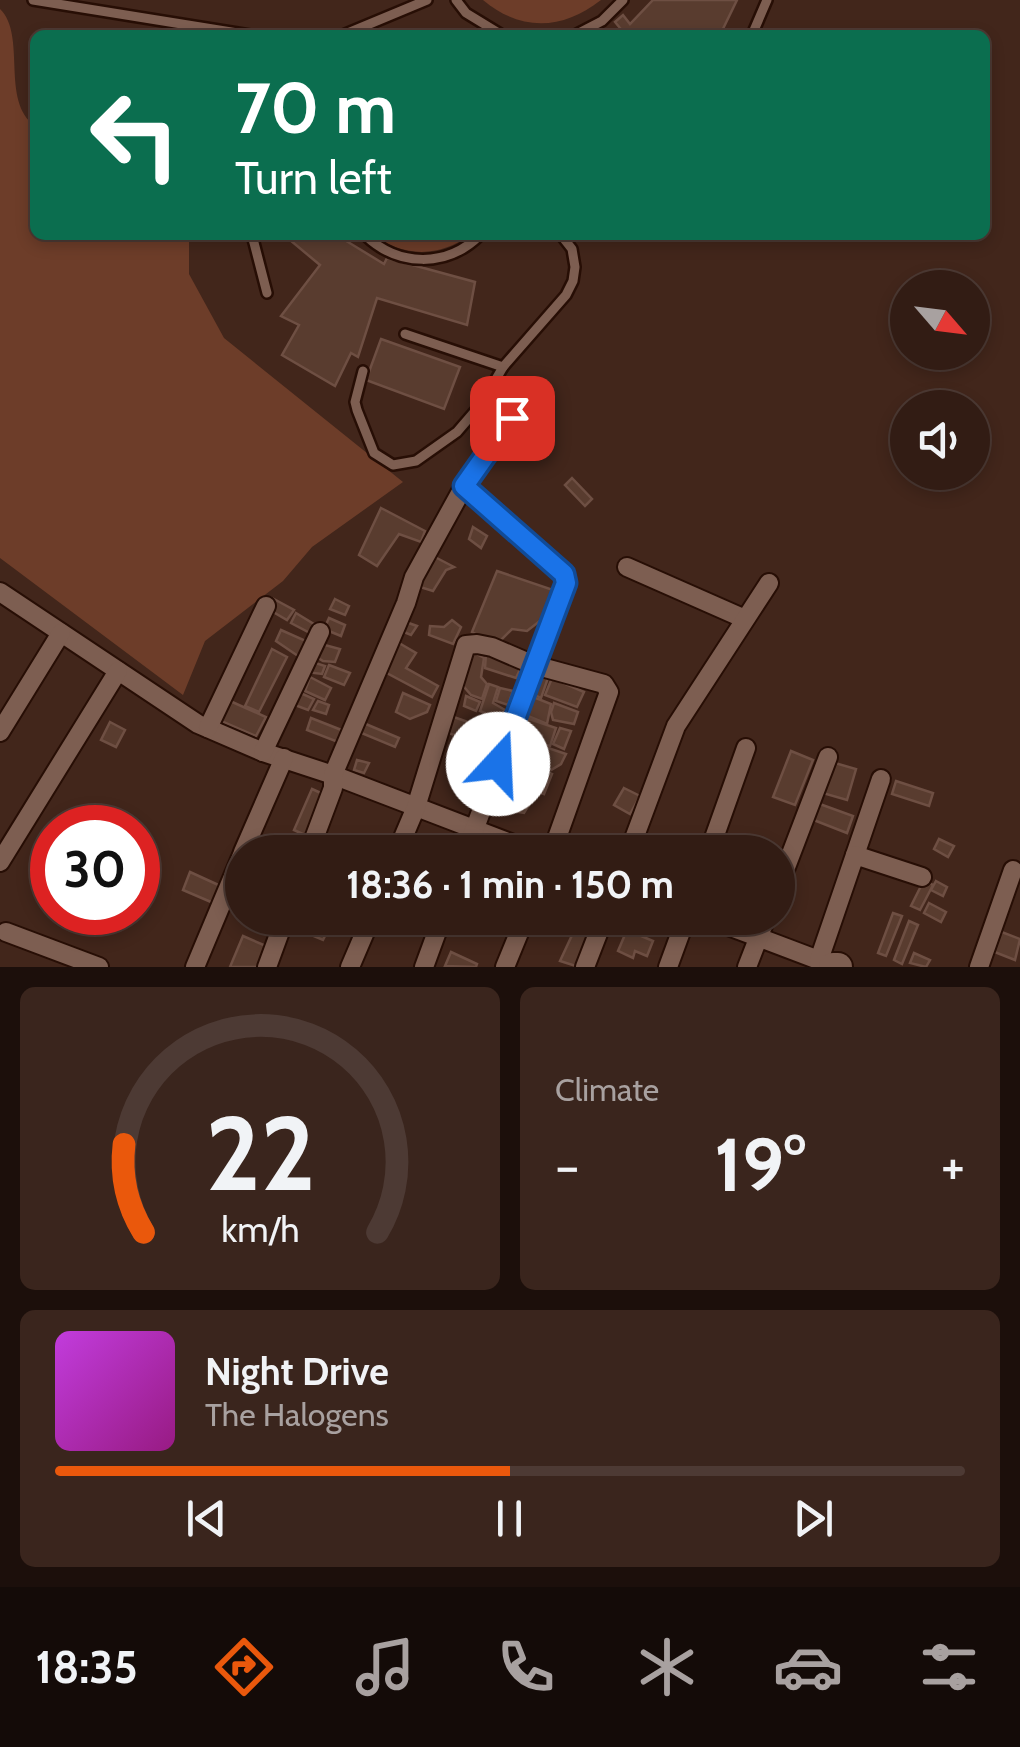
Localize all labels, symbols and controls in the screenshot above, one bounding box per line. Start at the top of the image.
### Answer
text: 70 m [235,65,396,151]
icon: left [70,70,200,200]
text: Turn left [235,151,392,205]
north arrow [890,270,990,370]
map controls [890,270,990,490]
pin [470,376,555,461]
button: sound [890,390,990,490]
icon: arrive [485,391,540,446]
position arrow [446,712,550,816]
speed limit sign: 30 [30,805,160,935]
text: 18:36 · 1 min · 150 m [346,861,674,908]
text: Climate [555,1070,659,1109]
text: 22 [205,1090,315,1216]
text: 19° [714,1119,806,1210]
text: − [555,1132,579,1199]
text: + [941,1132,965,1199]
text: km/h [221,1208,299,1251]
text: Night Drive [205,1348,389,1395]
text: The Halogens [205,1395,389,1434]
icon: previous [179,1491,234,1546]
icon: pause [482,1491,537,1546]
icon: next [786,1491,841,1546]
icon: directions [209,1632,279,1702]
icon: music [350,1632,420,1702]
icon: phone [491,1632,561,1702]
icon: climate [632,1632,702,1702]
icon: car [773,1632,843,1702]
icon: filters [914,1632,984,1702]
text: 18:35 [36,1640,138,1694]

